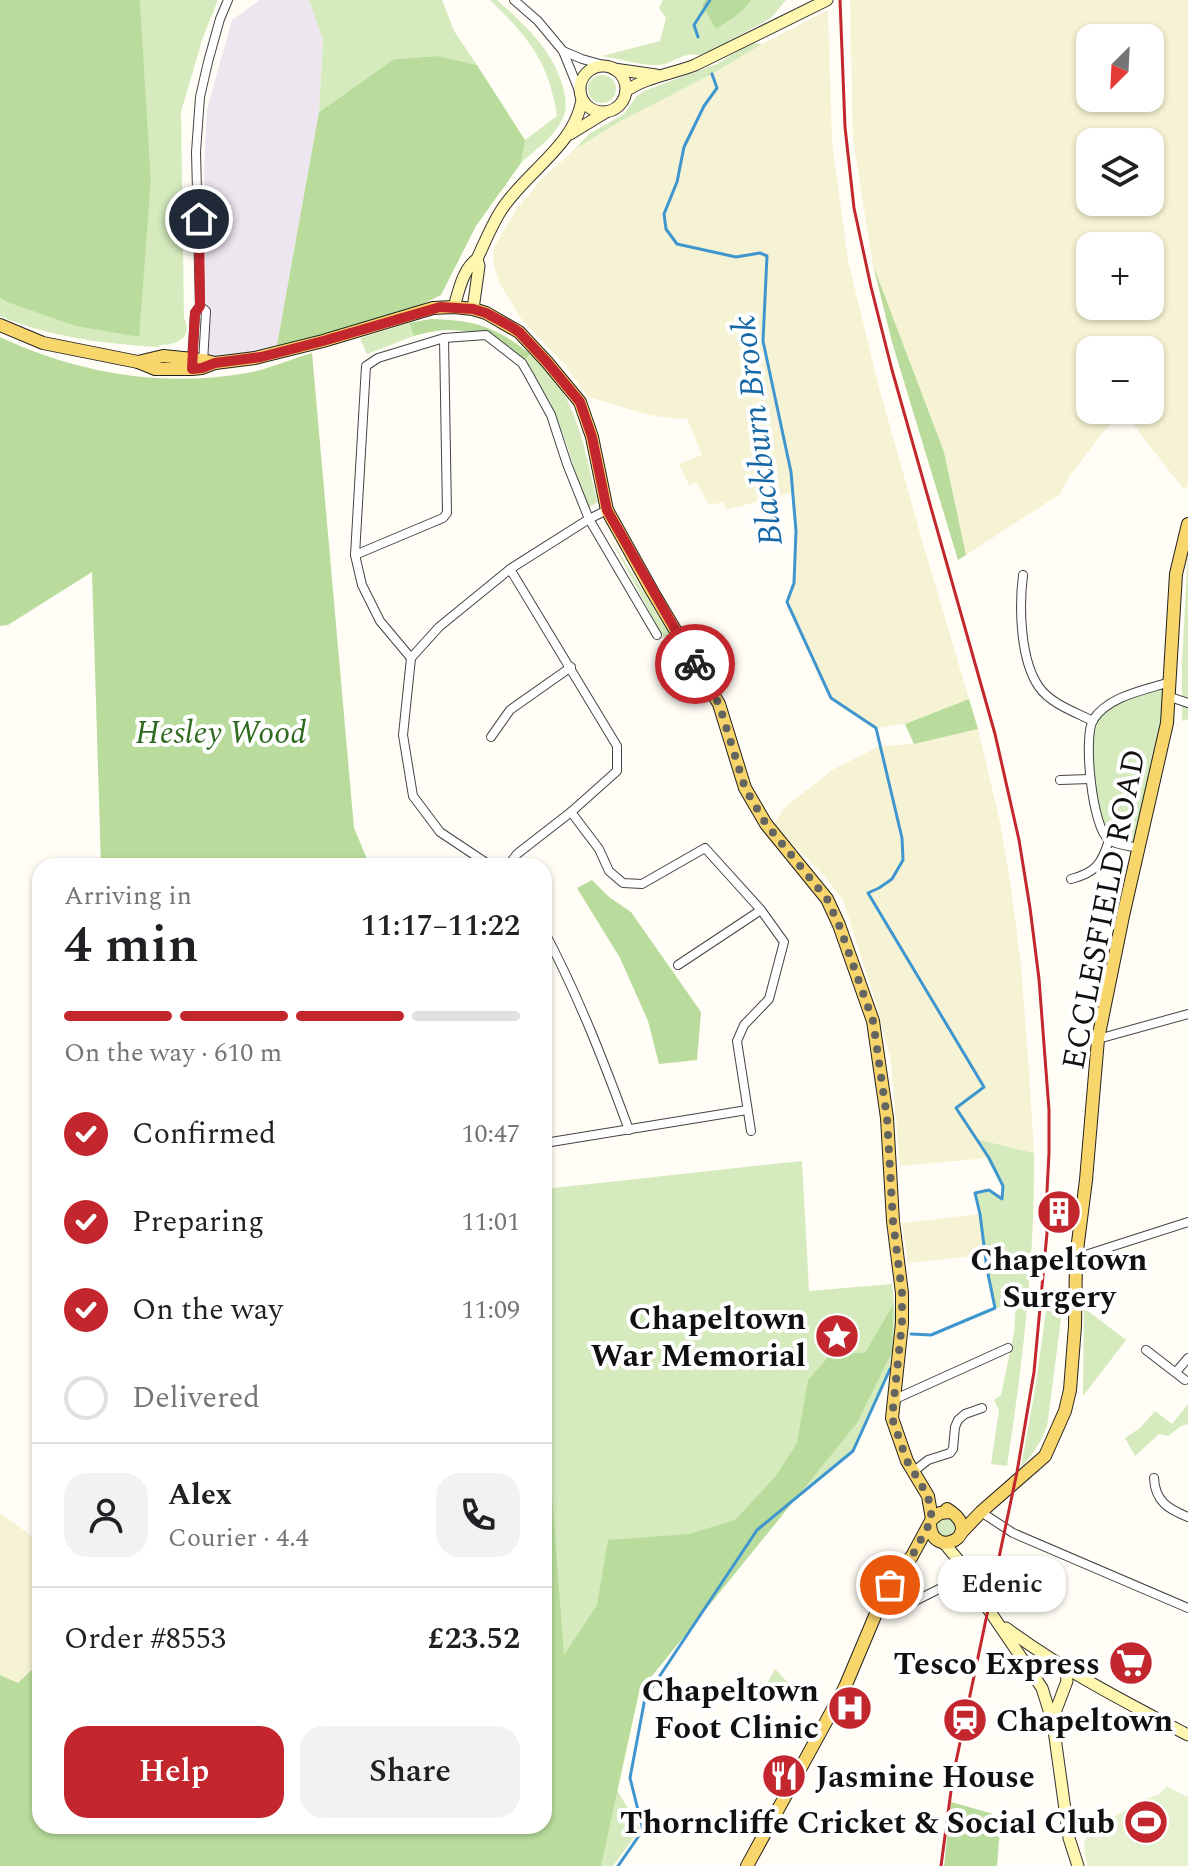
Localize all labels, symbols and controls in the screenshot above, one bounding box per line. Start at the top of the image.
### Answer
north arrow [1076,24,1164,112]
map controls [1076,24,1164,424]
button: layers [1076,128,1164,216]
pin [165,185,233,253]
icon: home [177,197,221,241]
button: + [1076,232,1164,320]
water label: Blackburn Brook [718,312,798,549]
button: − [1076,336,1164,424]
courier [655,624,735,704]
icon: bike [673,642,717,686]
park label: Hesley Wood [135,709,307,758]
street label: ECCLESFIELD ROAD [1049,745,1160,1074]
text: Arriving in [64,876,192,916]
text: 11:17–11:22 [361,903,520,949]
text: 4 min [64,906,199,985]
text: On the way · 610 m [64,1033,282,1073]
text: Confirmed [132,1111,276,1157]
icon: check [64,1112,108,1156]
text: 10:47 [461,1114,520,1154]
building icon: Chapeltown Surgery [1035,1188,1083,1236]
text: Preparing [132,1199,264,1245]
icon: check [64,1200,108,1244]
text: 11:01 [461,1202,520,1242]
place label: Chapeltown Surgery [970,1236,1148,1322]
text: On the way [132,1287,283,1333]
icon: check [64,1288,108,1332]
text: 11:09 [461,1290,520,1330]
place label: Chapeltown War Memorial [590,1295,806,1381]
place icon: Chapeltown War Memorial [813,1312,861,1360]
text: Delivered [132,1375,260,1421]
text: Alex [168,1472,232,1518]
button: person [64,1473,148,1557]
button: phone [436,1473,520,1557]
text: Courier · 4.4 [168,1518,309,1558]
pin [856,1551,924,1619]
callout: Edenic [938,1557,1066,1613]
icon: bag [868,1563,912,1607]
text: Edenic [961,1564,1043,1604]
text: Order #8553 [64,1616,226,1662]
text: £23.52 [428,1616,520,1662]
supermarket icon: Tesco Express [1107,1639,1155,1687]
place label: Tesco Express [893,1640,1100,1689]
place label: Chapeltown Foot Clinic [642,1667,819,1753]
hospital icon: Chapeltown Foot Clinic [826,1684,874,1732]
station icon: Chapeltown [941,1696,989,1744]
place label: Chapeltown [996,1697,1174,1746]
button: Help [64,1726,284,1818]
button: Share [300,1726,520,1818]
restaurant icon: Jasmine House [760,1752,808,1800]
place label: Jasmine House [815,1753,1035,1802]
sports icon: Thorncliffe Cricket & Social Club [1122,1798,1170,1846]
place label: Thorncliffe Cricket & Social Club [620,1799,1115,1848]

